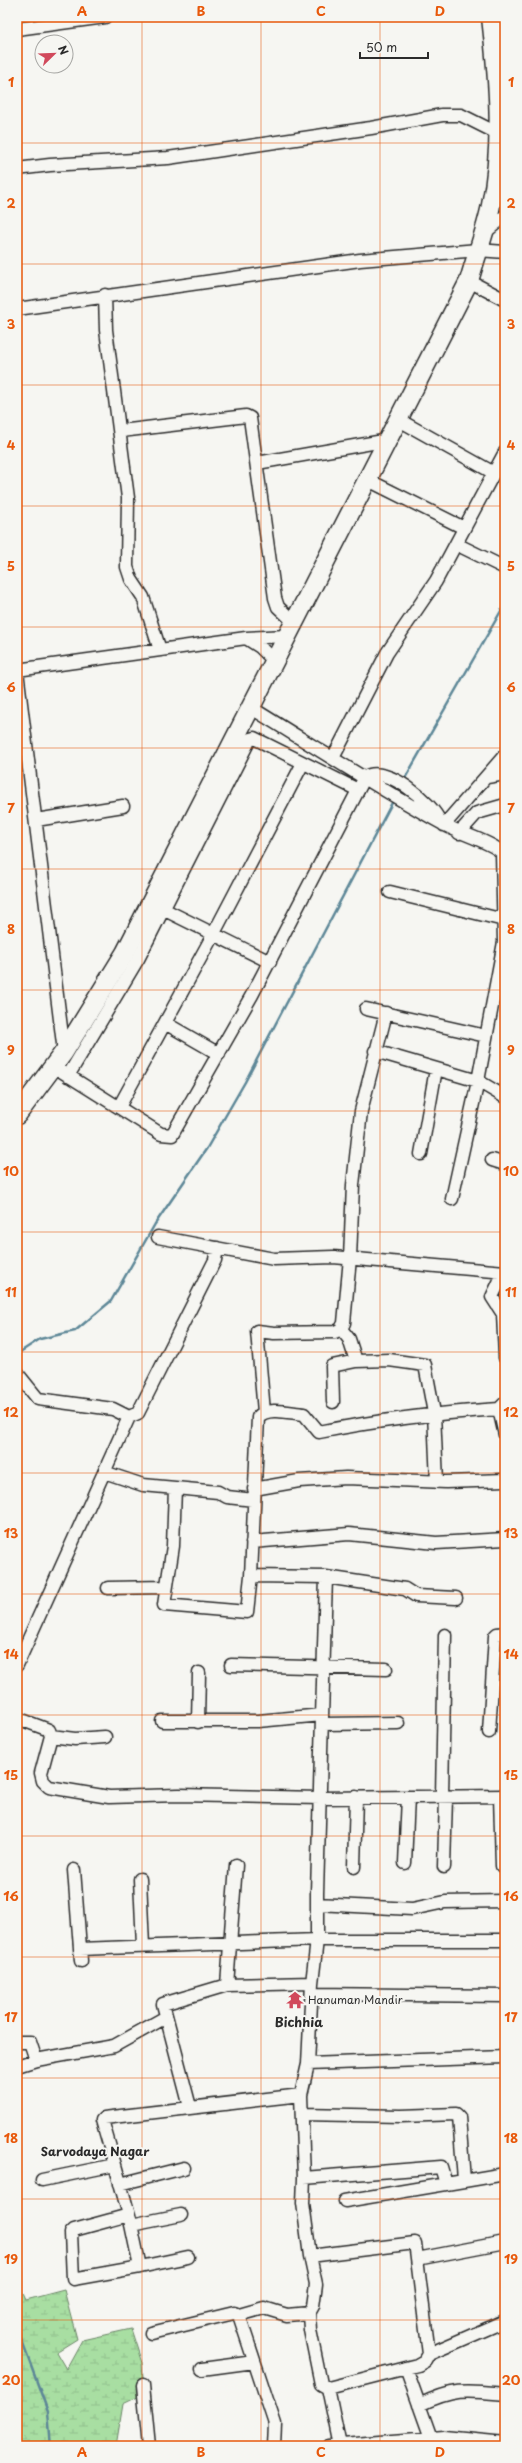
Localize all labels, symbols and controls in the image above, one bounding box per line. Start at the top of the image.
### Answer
text: A [77,1,87,20]
text: B [197,1,206,20]
text: C [316,1,326,20]
text: D [435,1,445,20]
north arrow [34,34,74,74]
scale bar [360,34,428,60]
text: 50 m [366,38,397,56]
text: N [54,43,73,57]
text: 1 [8,72,14,91]
text: 1 [508,72,514,91]
text: 2 [6,193,16,212]
text: 2 [506,193,516,212]
text: 3 [7,314,16,333]
text: 3 [507,314,516,333]
text: 4 [7,435,16,454]
text: 4 [507,435,516,454]
text: 5 [7,556,15,575]
text: 5 [507,556,515,575]
text: 6 [6,677,16,696]
text: 6 [506,677,516,696]
text: 7 [7,798,15,817]
text: 7 [507,798,515,817]
text: 8 [7,919,15,938]
text: 8 [507,919,515,938]
text: 9 [7,1040,15,1059]
text: 9 [507,1040,515,1059]
text: 10 [3,1161,19,1180]
text: 10 [503,1161,519,1180]
text: 11 [5,1282,17,1301]
text: 11 [505,1282,517,1301]
text: 12 [3,1402,19,1421]
text: 12 [503,1402,519,1421]
text: 13 [4,1523,19,1542]
text: 13 [504,1523,519,1542]
text: 14 [3,1644,19,1663]
text: 14 [503,1644,519,1663]
text: 15 [4,1765,18,1784]
text: 15 [504,1765,518,1784]
text: 16 [3,1886,19,1905]
text: 16 [503,1886,519,1905]
temple icon: Hanuman Mandir [285,1990,305,2010]
place label: Hanuman Mandir [308,1991,404,2008]
text: 17 [4,2007,18,2026]
text: 17 [504,2007,518,2026]
district label: Bichhia [275,2012,323,2031]
text: 18 [4,2128,18,2147]
text: 18 [504,2128,518,2147]
district label: Sarvodaya Nagar [41,2142,150,2160]
text: 19 [4,2249,18,2268]
text: 19 [504,2249,518,2268]
text: 20 [2,2370,21,2389]
text: 20 [502,2370,521,2389]
text: A [77,2442,87,2461]
text: B [197,2442,206,2461]
text: C [316,2442,326,2461]
text: D [435,2442,445,2461]

